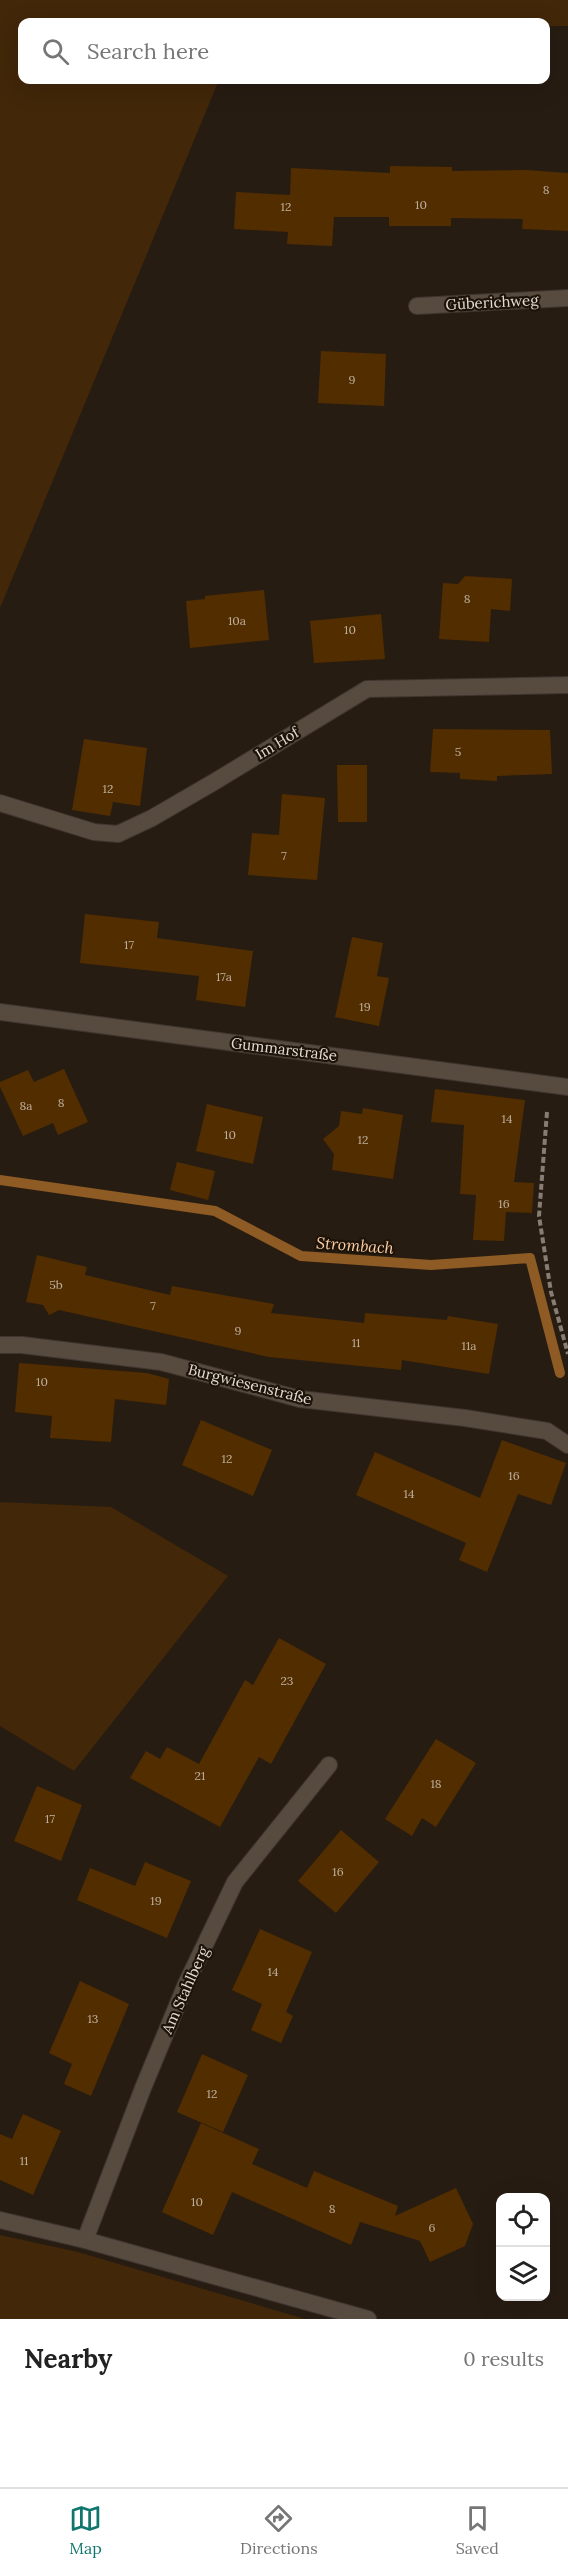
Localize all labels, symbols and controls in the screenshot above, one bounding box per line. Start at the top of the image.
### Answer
search box [18,18,550,84]
icon: search [39,35,72,68]
text: Search here [87,37,209,65]
house number: 8 [543,182,550,197]
house number: 10 [415,197,427,212]
house number: 12 [281,199,291,214]
street label: Güberichweg [445,290,540,314]
house number: 9 [349,372,356,387]
house number: 8 [464,591,471,606]
house number: 10a [228,613,246,628]
house number: 10 [344,622,356,637]
street label: Im Hof [252,722,303,763]
house number: 5 [455,744,461,759]
house number: 12 [103,781,113,796]
house number: 7 [281,848,287,863]
house number: 17 [124,937,134,952]
house number: 17a [216,969,232,984]
house number: 19 [359,999,371,1014]
street label: Gummarstraße [230,1033,338,1065]
house number: 8 [58,1095,65,1110]
house number: 8a [20,1098,32,1113]
house number: 14 [502,1111,513,1126]
house number: 10 [224,1127,236,1142]
house number: 12 [358,1132,368,1147]
house number: 16 [498,1196,510,1211]
water label: Strombach [315,1232,395,1258]
house number: 5b [49,1277,63,1292]
house number: 7 [150,1298,156,1313]
house number: 9 [235,1323,242,1338]
house number: 11 [352,1335,360,1350]
house number: 11a [462,1338,476,1353]
street label: Burgwiesenstraße [186,1359,314,1409]
house number: 10 [36,1374,48,1389]
house number: 12 [222,1451,232,1466]
house number: 16 [508,1468,520,1483]
house number: 14 [404,1486,415,1501]
house number: 23 [281,1673,294,1688]
house number: 21 [195,1768,205,1783]
house number: 18 [430,1776,442,1791]
house number: 17 [45,1811,55,1826]
house number: 16 [332,1864,344,1879]
house number: 19 [150,1893,162,1908]
street label: Am Stahlberg [157,1943,213,2037]
house number: 14 [268,1964,279,1979]
house number: 13 [87,2011,99,2026]
house number: 12 [207,2086,217,2101]
house number: 11 [20,2153,28,2168]
map controls [496,2193,550,2301]
button: locate [496,2193,550,2247]
house number: 10 [191,2194,203,2209]
house number: 8 [329,2201,336,2216]
house number: 6 [429,2220,436,2235]
button: layers [496,2247,550,2301]
text: Nearby [24,2342,112,2375]
text: 0 results [463,2346,544,2371]
tab: Map [69,2502,102,2558]
tab: Directions [240,2502,318,2558]
tab: Saved [456,2502,499,2558]

